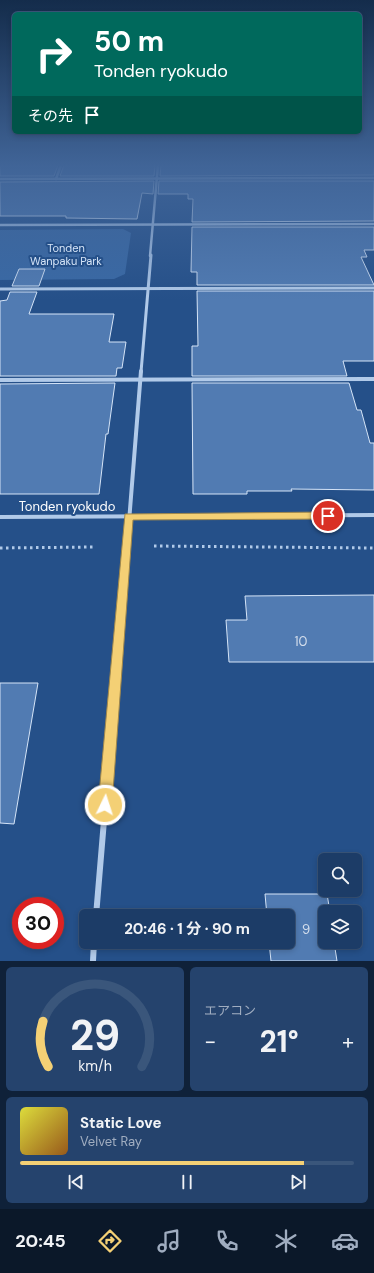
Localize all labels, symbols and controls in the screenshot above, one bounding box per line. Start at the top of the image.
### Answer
text: 50 m [94,23,164,60]
icon: right [28,28,80,80]
text: Tonden ryokudo [94,59,228,83]
icon: arrive [81,104,103,126]
text: その先 [28,106,73,126]
park label: Tonden Wanpaku Park [30,241,102,268]
street label: Tonden ryokudo [19,498,116,515]
pin [311,499,345,533]
icon: arrive [317,505,339,527]
house number: 10 [295,633,308,650]
position arrow [84,784,126,826]
map controls [318,853,362,949]
button: search [318,853,362,897]
speed limit sign: 30 [12,897,64,949]
button: layers [318,905,362,949]
text: 20:46 · 1 分 · 90 m [124,919,250,939]
house number: 9 [302,921,310,938]
text: エアコン [204,1002,256,1019]
text: 29 [70,1009,120,1063]
text: 21° [259,1022,299,1061]
text: − [204,1027,216,1056]
text: + [342,1027,354,1056]
text: km/h [78,1057,112,1075]
text: Static Love [80,1113,161,1133]
text: Velvet Ray [80,1133,142,1150]
icon: previous [65,1171,87,1193]
icon: pause [176,1171,198,1193]
icon: next [287,1171,309,1193]
icon: directions [96,1227,124,1255]
icon: music [155,1227,183,1255]
icon: phone [213,1227,241,1255]
icon: climate [272,1227,300,1255]
icon: car [331,1227,359,1255]
text: 20:45 [15,1229,66,1253]

